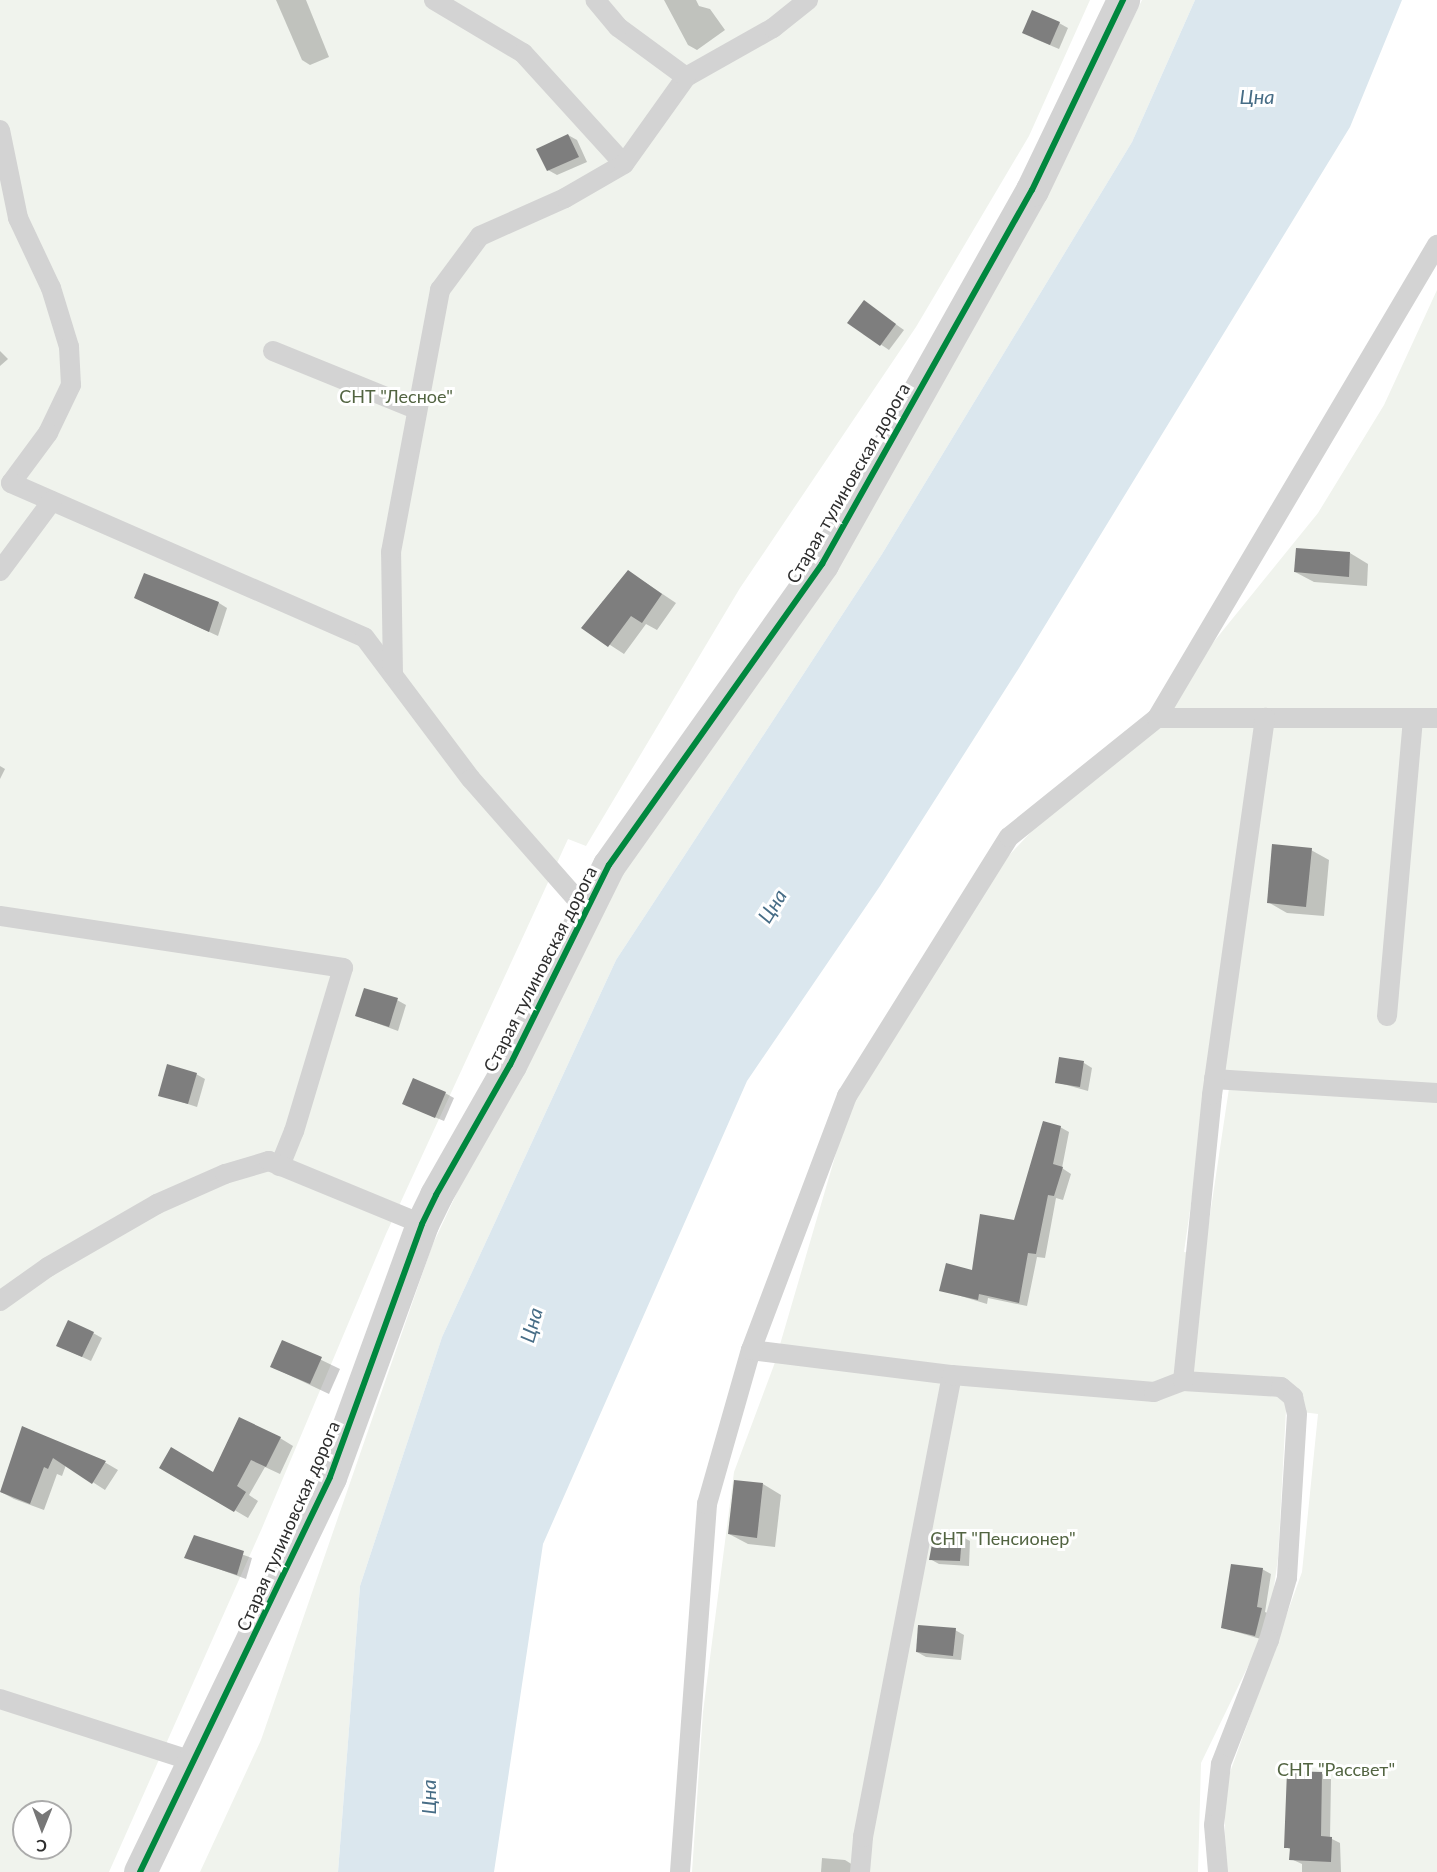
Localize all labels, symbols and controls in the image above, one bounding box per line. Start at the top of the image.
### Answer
water label: Цна [1239,84,1275,108]
street label: Старая тулиновская дорога [782,379,914,587]
park label: СНТ "Лесное" [339,385,453,407]
street label: Старая тулиновская дорога [479,863,601,1075]
water label: Цна [753,885,791,927]
water label: Цна [515,1305,547,1345]
street label: Старая тулиновская дорога [232,1418,344,1634]
park label: СНТ "Пенсионер" [930,1527,1076,1549]
park label: СНТ "Рассвет" [1277,1758,1395,1780]
water label: Цна [416,1779,440,1815]
north arrow [12,1800,72,1860]
text: С [36,1837,47,1856]

